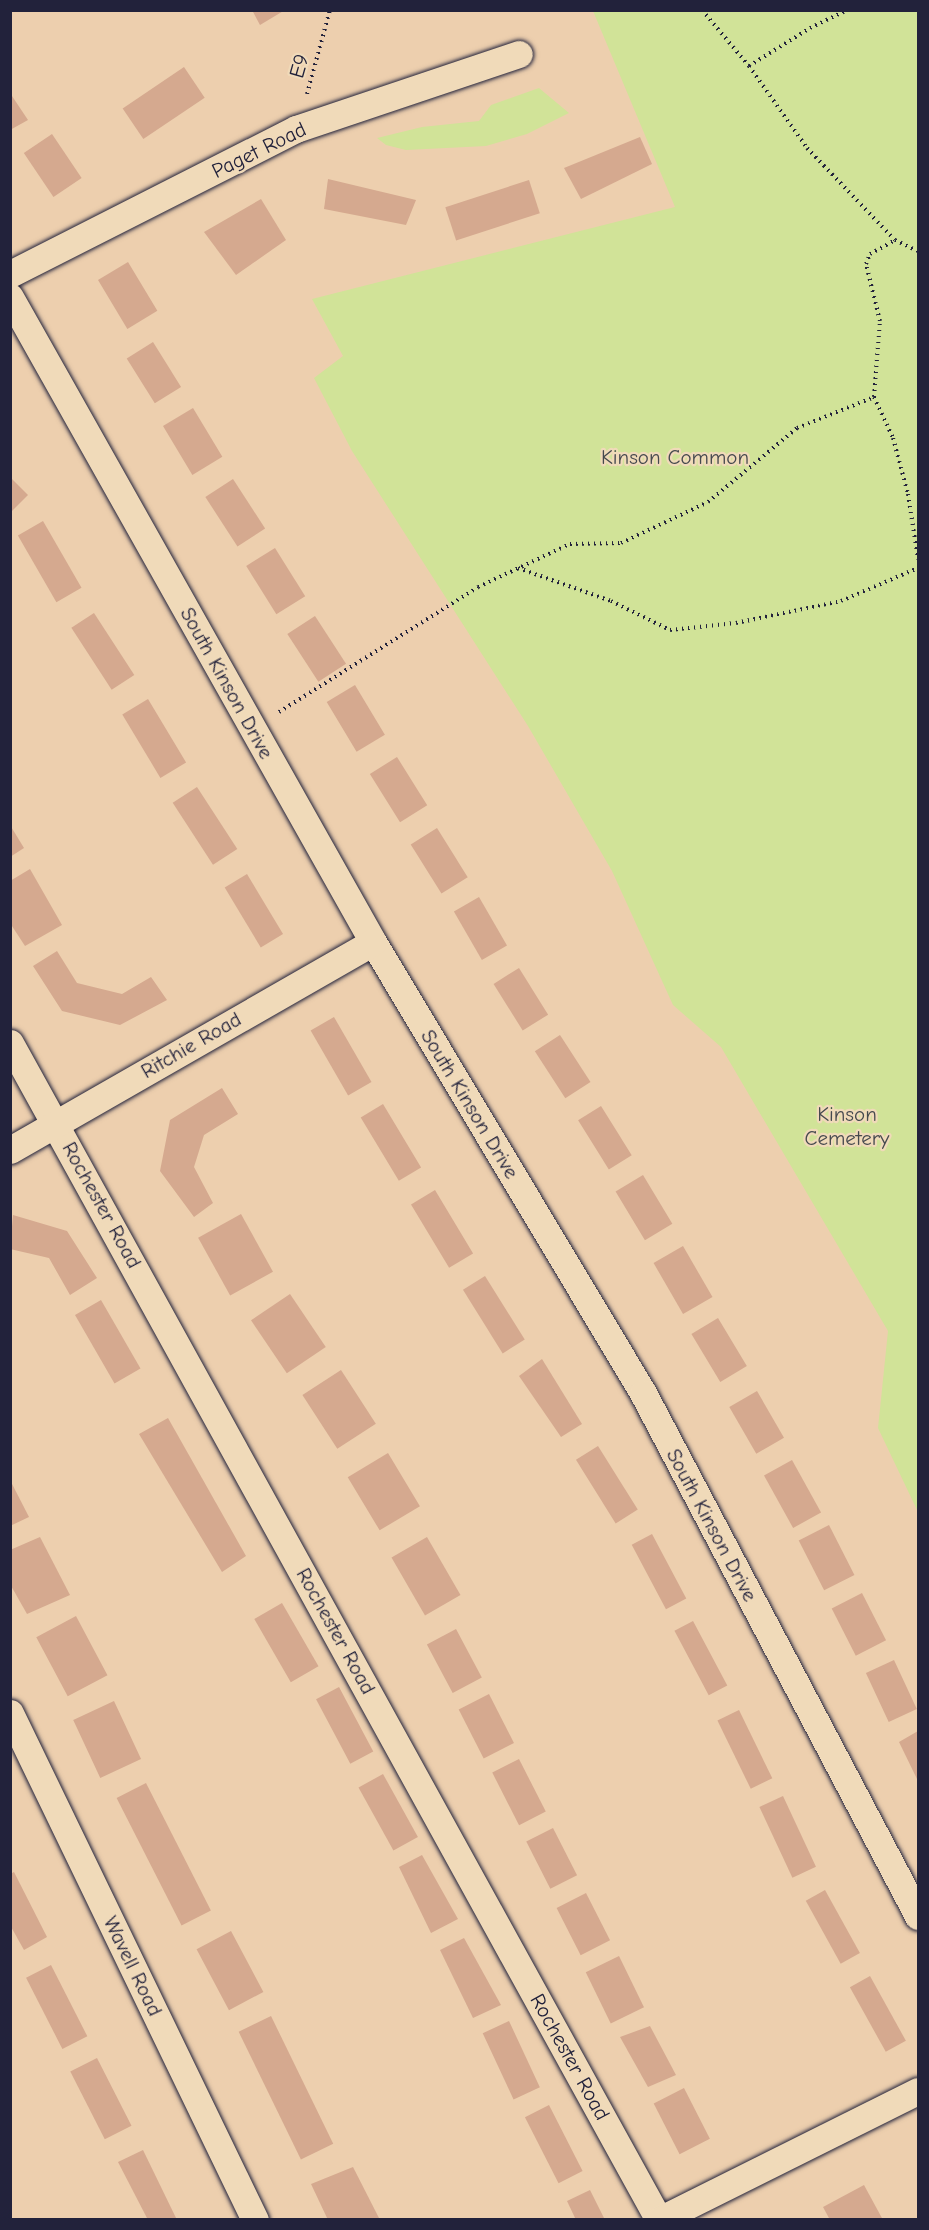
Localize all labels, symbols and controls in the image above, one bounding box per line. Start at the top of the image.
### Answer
street label: E9 [284,51,314,81]
street label: Paget Road [208,116,310,184]
park label: Kinson Common [601,444,749,470]
street label: South Kinson Drive [175,603,279,763]
street label: Ritchie Road [136,1006,246,1084]
street label: South Kinson Drive [416,1025,524,1183]
park label: Kinson Cemetery [805,1101,889,1151]
street label: Rochester Road [57,1137,147,1273]
street label: South Kinson Drive [661,1444,763,1606]
street label: Rochester Road [291,1563,381,1699]
street label: Wavell Road [98,1912,168,2020]
street label: Rochester Road [525,1989,615,2125]

